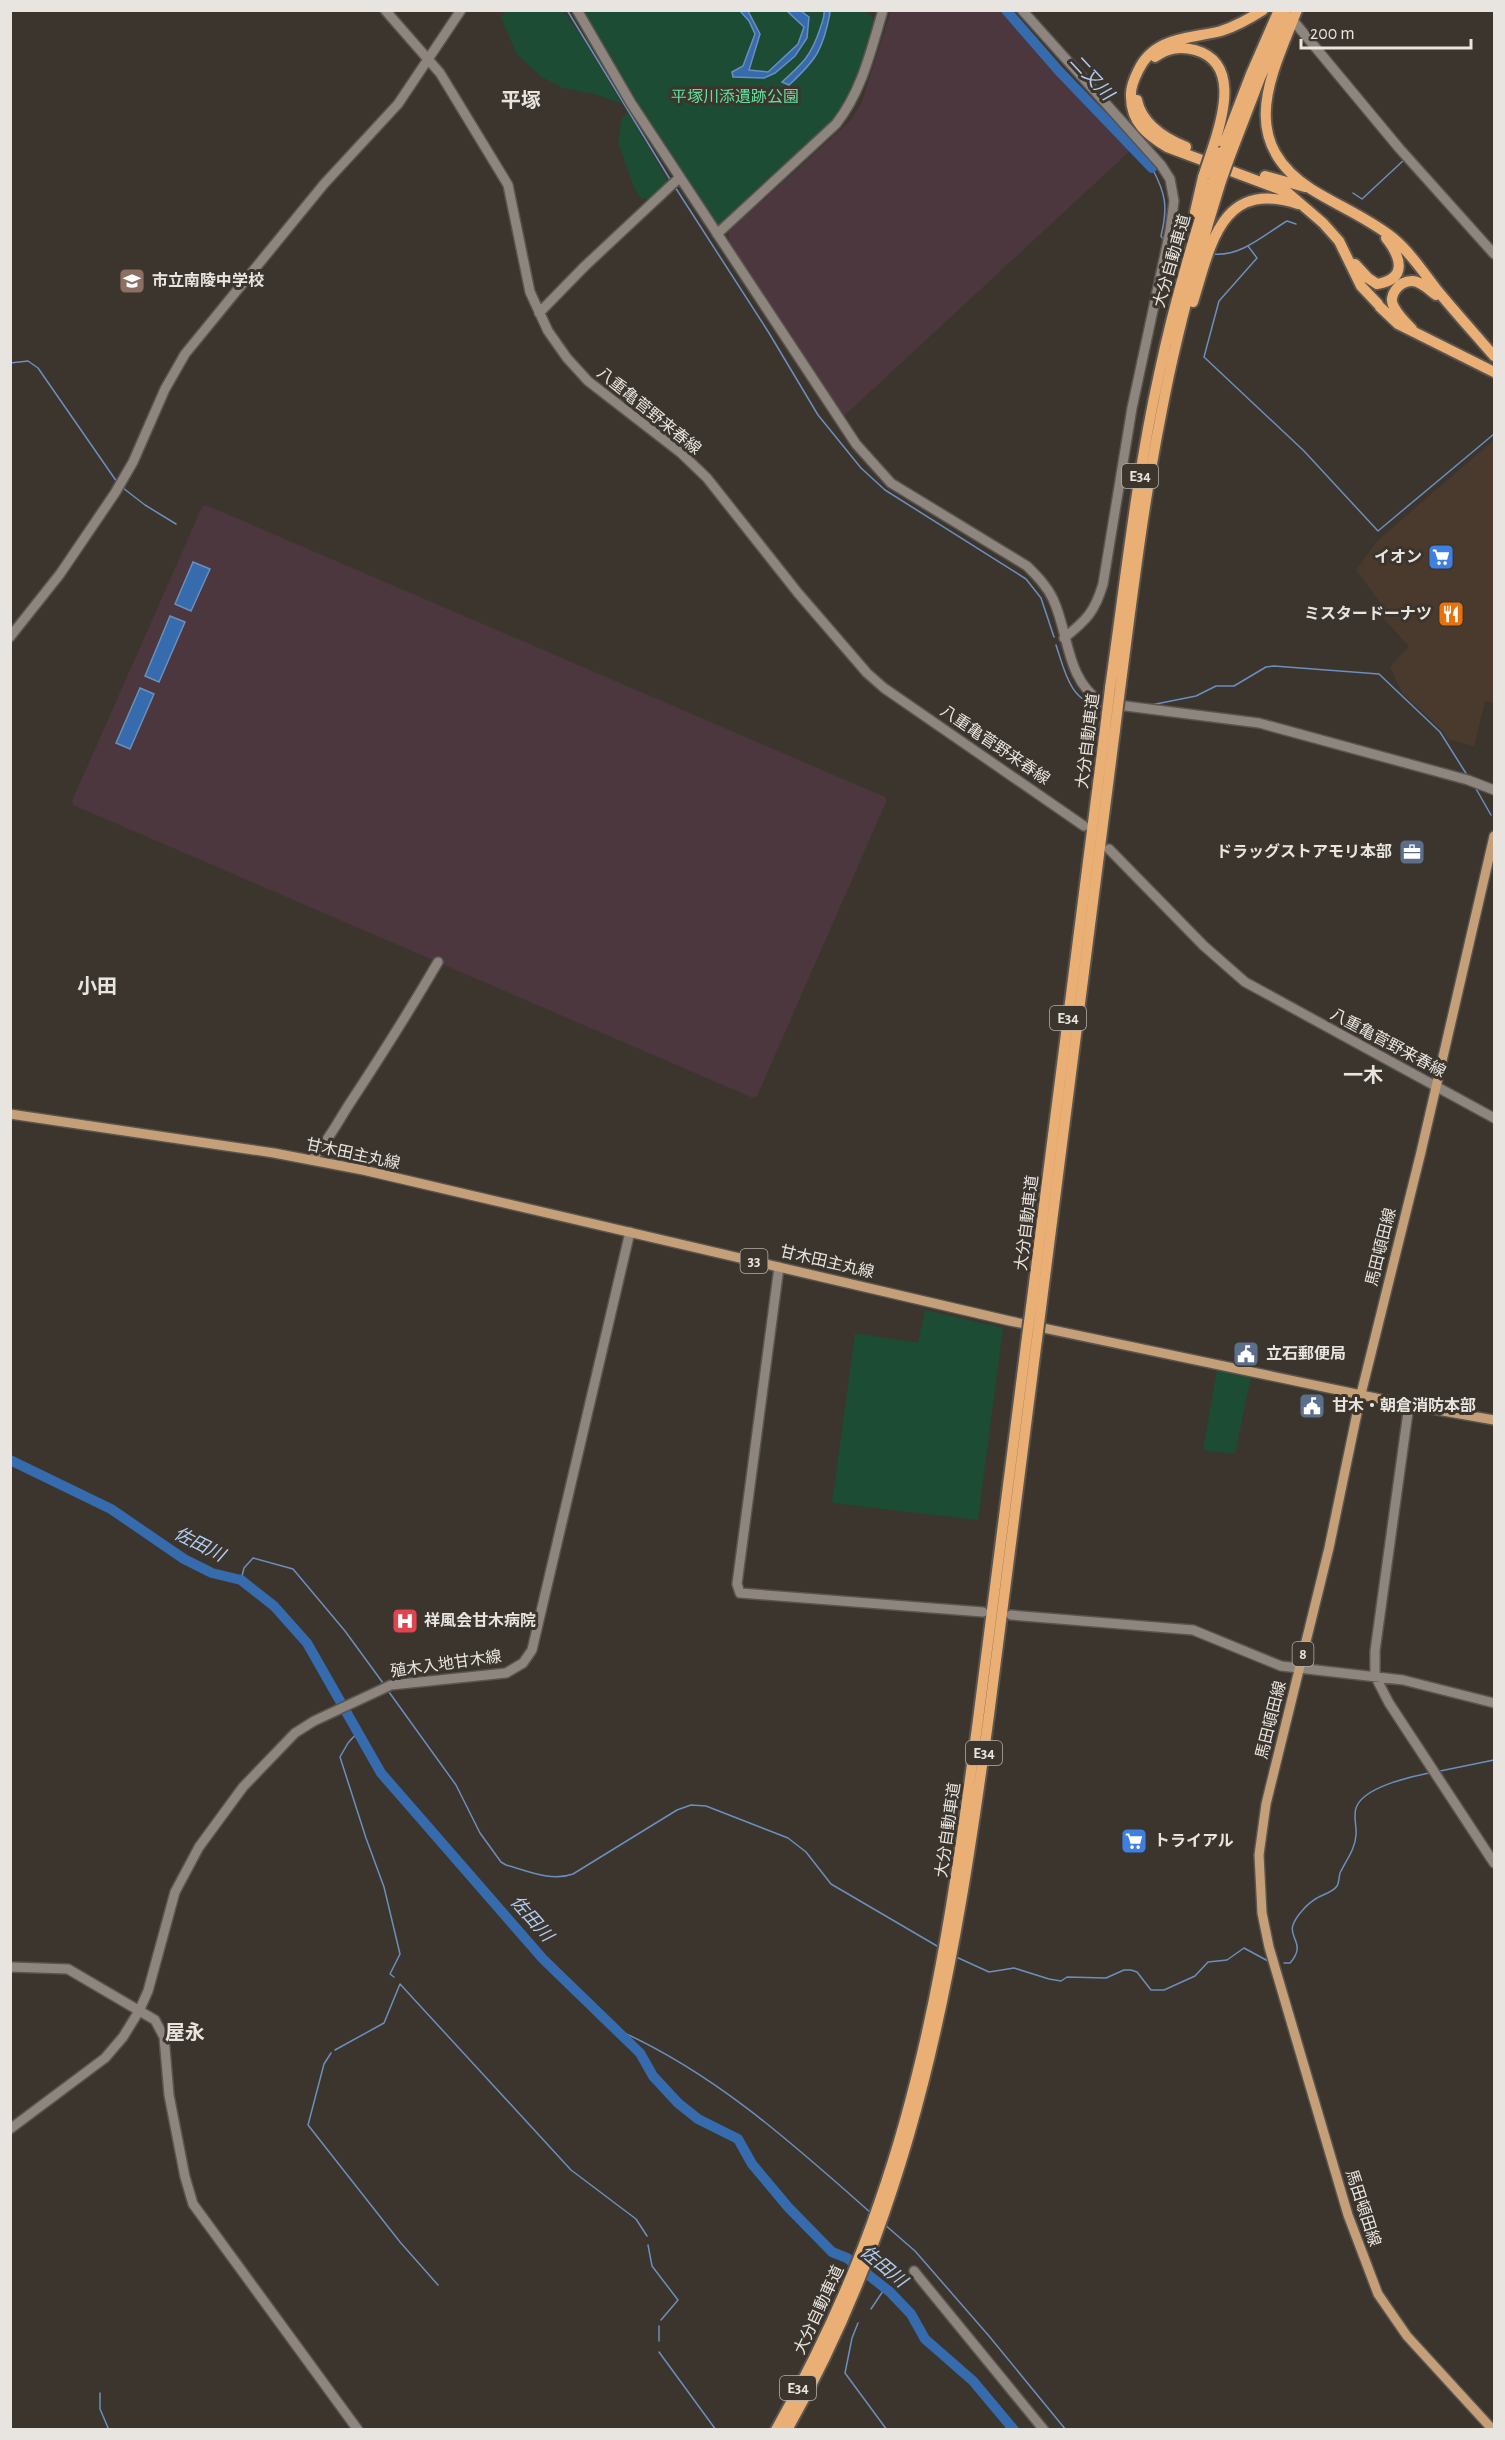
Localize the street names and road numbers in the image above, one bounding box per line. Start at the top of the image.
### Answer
street label: 大分自動車道 [1150,212,1193,309]
street label: 八重亀菅野来春線 [594,364,704,457]
road number: E34 [1122,464,1158,488]
street label: 大分自動車道 [1073,692,1102,790]
street label: 八重亀菅野来春線 [937,702,1053,787]
street label: 八重亀菅野来春線 [1328,1005,1449,1080]
road number: E34 [1050,1006,1086,1030]
street label: 甘木田主丸線 [304,1135,402,1172]
street label: 大分自動車道 [1012,1174,1041,1272]
street label: 馬田頓田線 [1363,1206,1398,1288]
street label: 甘木田主丸線 [778,1242,876,1281]
road number: 33 [740,1249,768,1273]
road number: 8 [1292,1642,1314,1666]
street label: 殖木入地甘木線 [389,1647,503,1680]
street label: 馬田頓田線 [1253,1679,1288,1761]
road number: E34 [966,1741,1002,1765]
street label: 大分自動車道 [932,1781,963,1879]
street label: 馬田頓田線 [1343,2167,1384,2249]
street label: 大分自動車道 [791,2263,847,2357]
road number: E34 [780,2376,816,2400]

